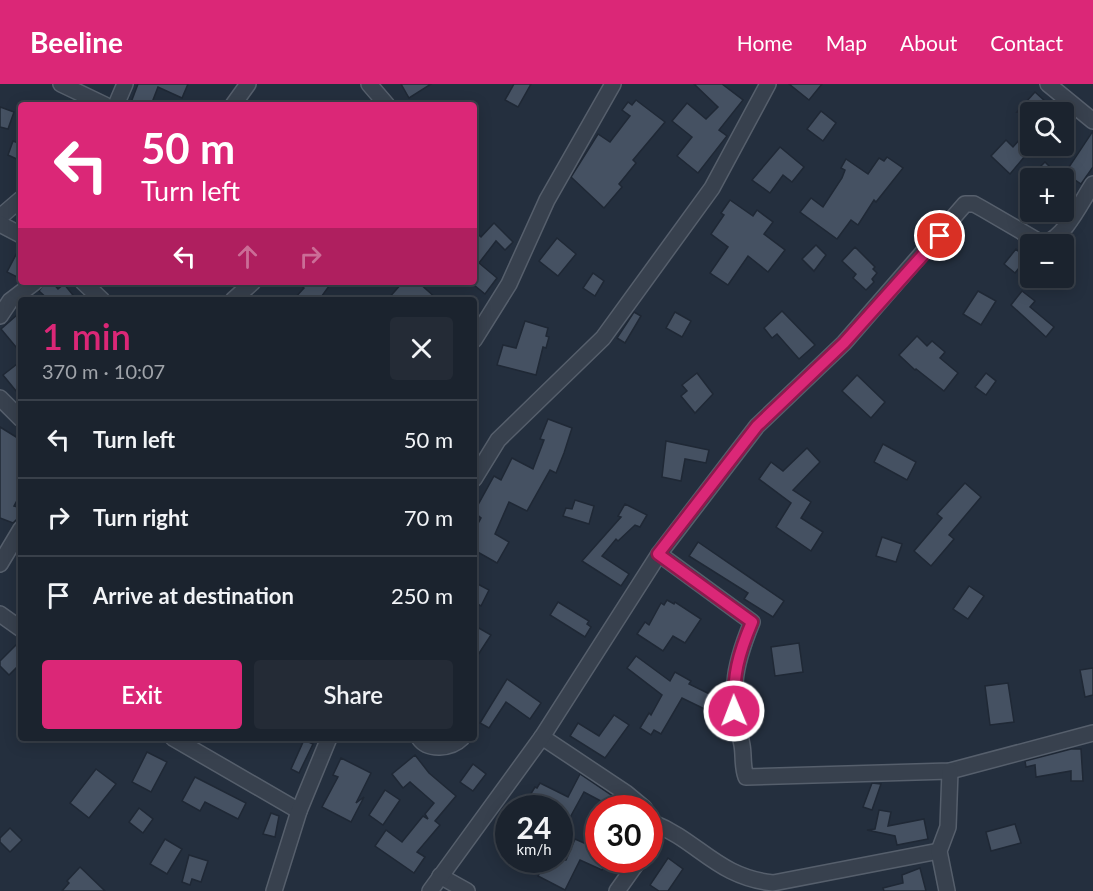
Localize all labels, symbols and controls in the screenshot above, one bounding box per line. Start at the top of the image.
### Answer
text: Beeline [30,25,123,59]
text: Home [737,30,793,55]
text: Map [826,30,867,55]
text: About [900,30,957,55]
text: Contact [990,30,1063,55]
map controls [1020,102,1074,288]
button: search [1020,102,1074,156]
text: 50 m [141,123,235,173]
icon: left [42,126,120,204]
button: + [1020,168,1074,222]
text: Turn left [141,174,240,207]
pin [914,210,965,261]
icon: arrive [923,219,956,252]
button: − [1020,234,1074,288]
icon: left [168,240,201,273]
icon: ahead [231,240,264,273]
icon: right [294,240,327,273]
text: 1 min [42,314,131,358]
button: close [390,317,453,380]
text: 370 m · 10:07 [42,359,165,383]
icon: left [42,423,75,456]
text: Turn left [93,426,175,453]
text: 50 m [404,426,453,453]
icon: right [42,501,75,534]
text: Turn right [93,504,188,531]
text: 70 m [404,504,453,531]
icon: arrive [42,579,75,612]
text: Arrive at destination [93,582,294,609]
text: 250 m [391,582,453,609]
button: Exit [42,660,242,729]
button: Share [254,660,453,729]
position arrow [702,679,766,743]
speed limit sign: 30 [585,795,663,873]
text: 24 [517,809,551,845]
text: km/h [516,840,552,858]

